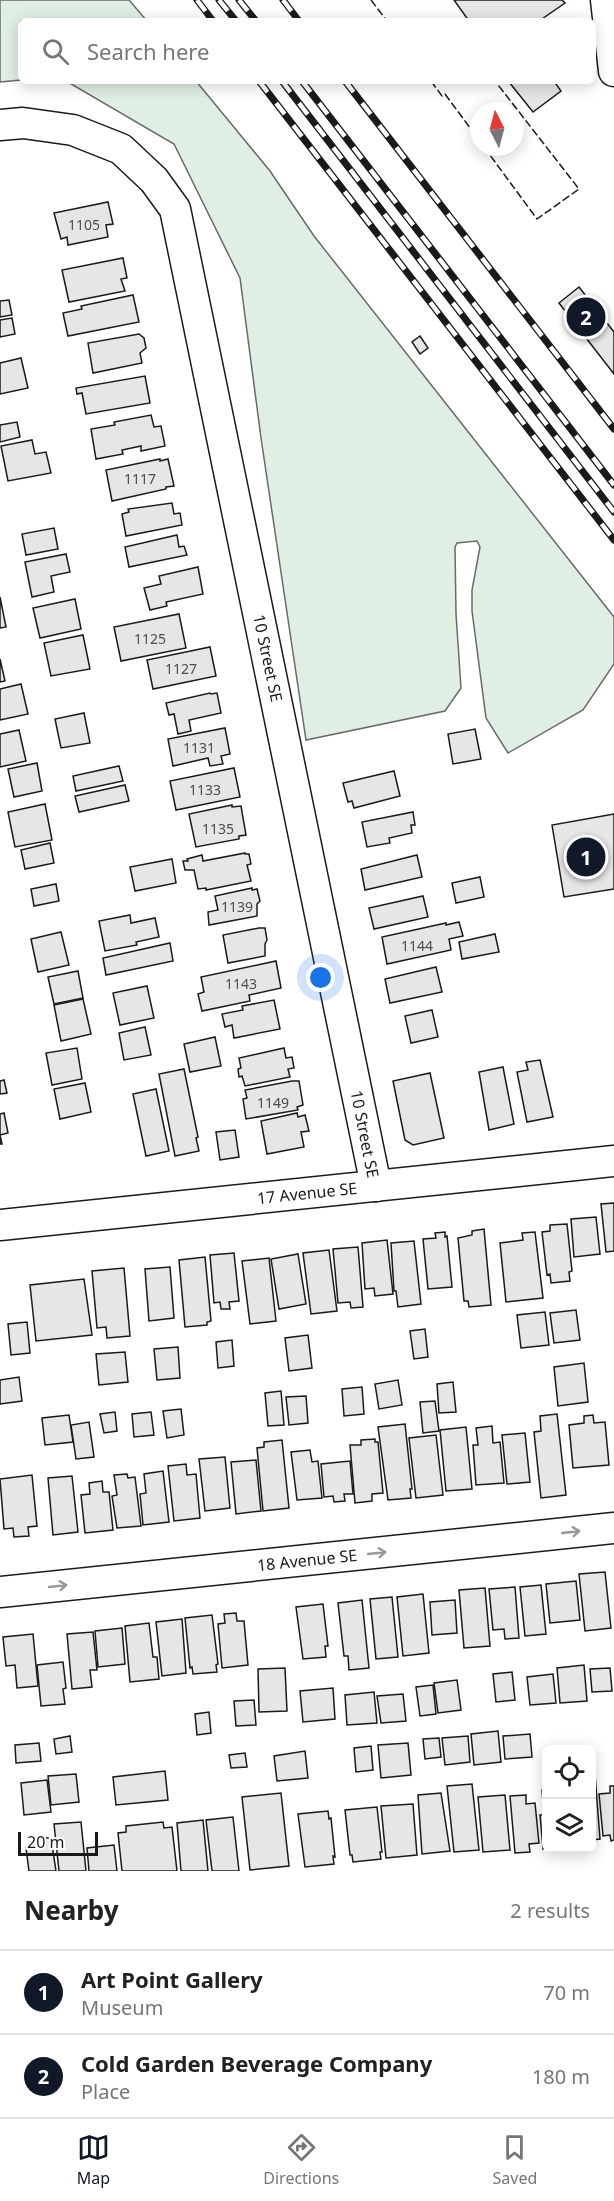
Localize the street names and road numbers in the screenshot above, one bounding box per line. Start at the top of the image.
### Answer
street label: 10 Street SE [248,612,288,704]
street label: 10 Street SE [346,1088,384,1180]
street label: 17 Avenue SE [256,1177,358,1209]
street label: 18 Avenue SE [256,1544,358,1576]

